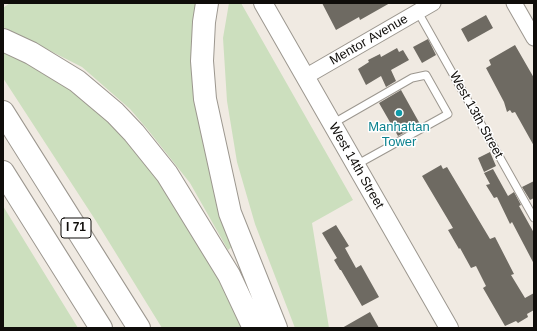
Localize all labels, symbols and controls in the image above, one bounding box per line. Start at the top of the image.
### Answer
street label: Mentor Avenue [327,11,411,69]
street label: West 13th Street [446,69,506,161]
marker: Manhattan Tower [394,108,404,118]
place label: Manhattan Tower [368,119,430,150]
street label: West 14th Street [325,120,387,212]
road number: I 71 [61,218,91,238]

